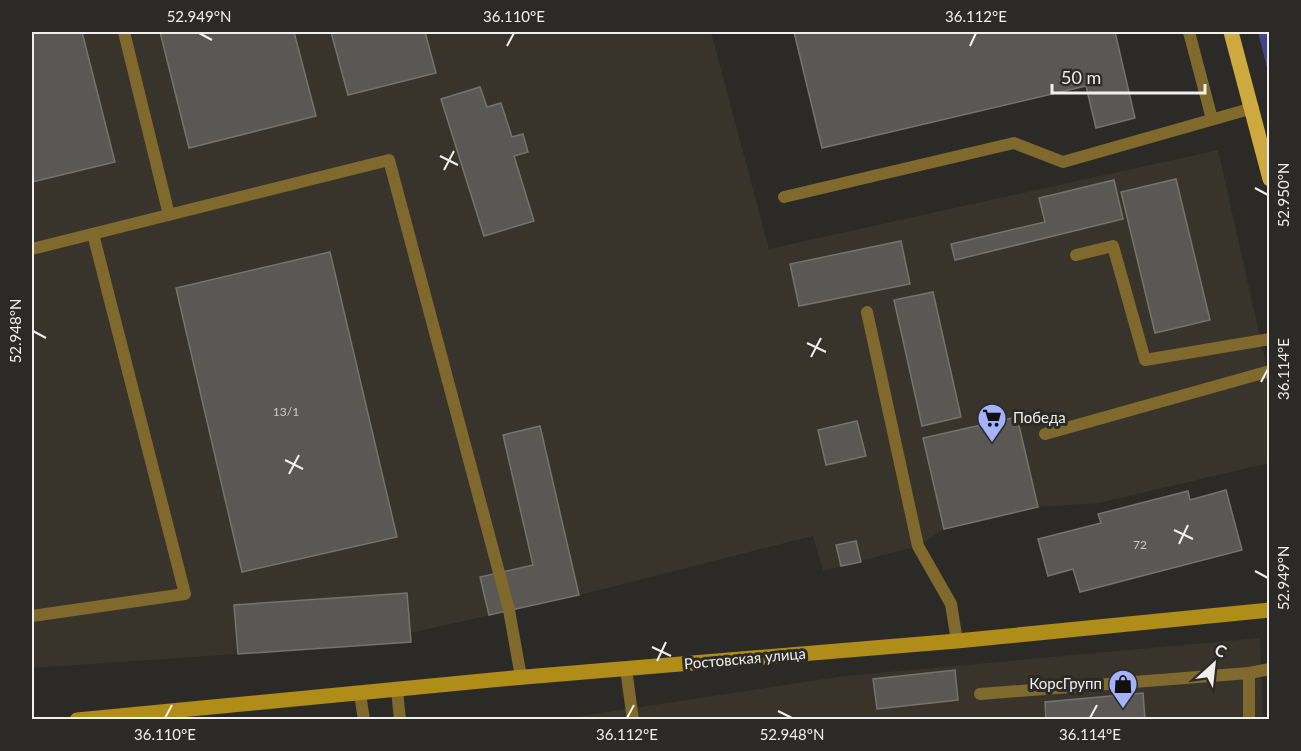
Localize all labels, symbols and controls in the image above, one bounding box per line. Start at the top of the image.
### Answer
text: 52.949°N [167,7,231,25]
text: 36.110°E [483,7,545,25]
text: 36.112°E [945,7,1007,25]
scale bar [1052,57,1205,95]
text: 50 m [1061,66,1101,88]
text: 52.950°N [1274,163,1292,227]
text: 52.948°N [6,299,24,363]
text: 36.114°E [1274,338,1292,400]
supermarket icon: Победа [976,402,1008,444]
house number: 13/1 [273,404,299,419]
place label: Победа [1013,408,1066,426]
house number: 72 [1133,537,1147,552]
text: 52.949°N [1274,546,1292,610]
north arrow [1184,634,1244,694]
text: С [1212,639,1230,661]
street label: Ростовская улица [683,644,807,672]
shop icon: КорсГрупп [1107,668,1139,710]
place label: КорсГрупп [1029,674,1102,692]
text: 36.110°E [134,725,196,743]
text: 36.112°E [596,725,658,743]
text: 52.948°N [760,725,824,743]
text: 36.114°E [1059,725,1121,743]

